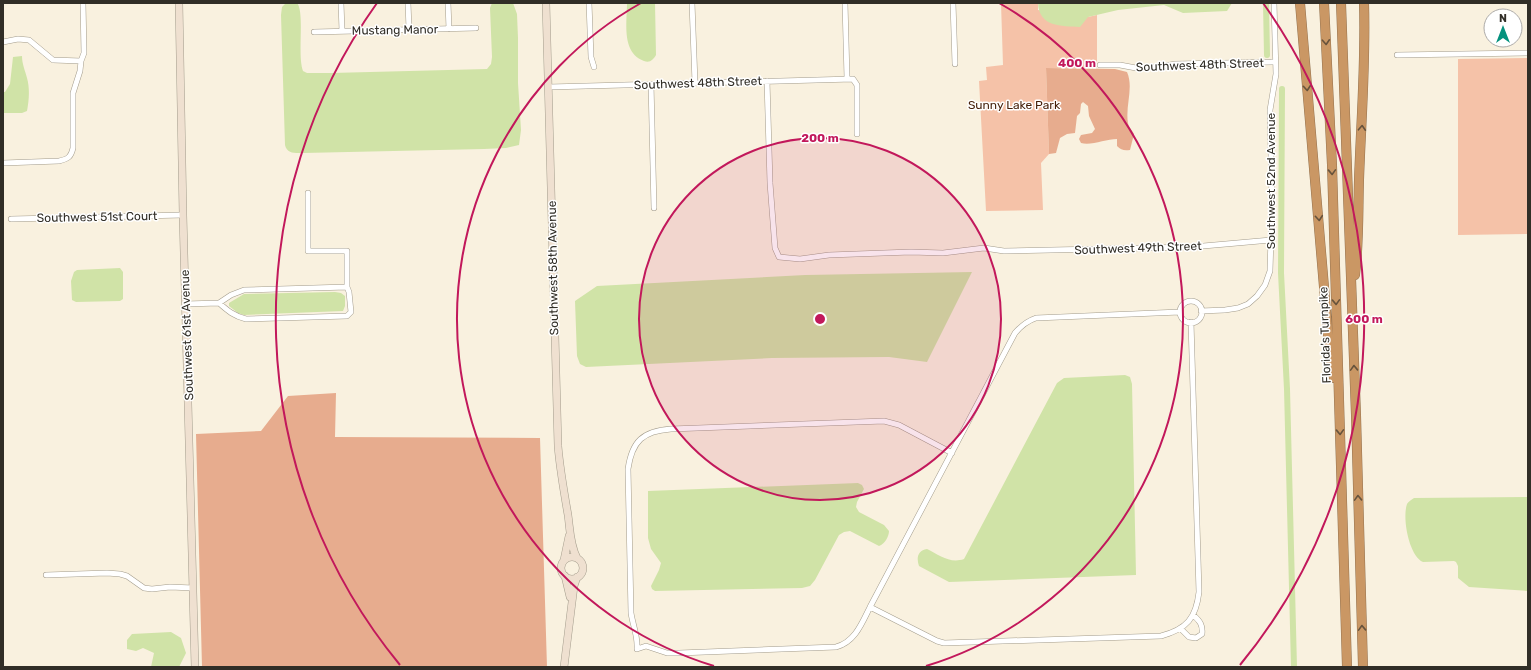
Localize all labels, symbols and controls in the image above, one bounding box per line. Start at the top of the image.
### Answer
north arrow [1483,8,1523,48]
text: N [1499,12,1507,25]
street label: Mustang Manor [352,22,439,38]
one-way arrow [1322,39,1330,45]
text: 400 m [1058,56,1096,70]
street label: Southwest 48th Street [1136,56,1265,74]
street label: Southwest 48th Street [634,74,763,92]
one-way arrow [1303,85,1312,91]
park label: Sunny Lake Park [968,98,1061,112]
street label: Southwest 52nd Avenue [1264,112,1278,249]
one-way arrow [1357,125,1366,131]
text: 200 m [801,131,839,145]
one-way arrow [1328,169,1336,175]
street label: Southwest 58th Avenue [545,200,561,336]
street label: Southwest 51st Court [37,209,158,225]
one-way arrow [1314,215,1323,221]
street label: Southwest 49th Street [1074,239,1202,257]
street label: Southwest 61st Avenue [178,269,196,401]
street label: Florida's Turnpike [1316,286,1334,384]
one-way arrow [1332,299,1340,305]
centre of rings [813,312,827,326]
text: 600 m [1345,312,1383,326]
one-way arrow [1350,365,1358,371]
one-way arrow [1336,429,1345,435]
one-way arrow [1354,495,1362,501]
one-way arrow [1358,625,1366,631]

